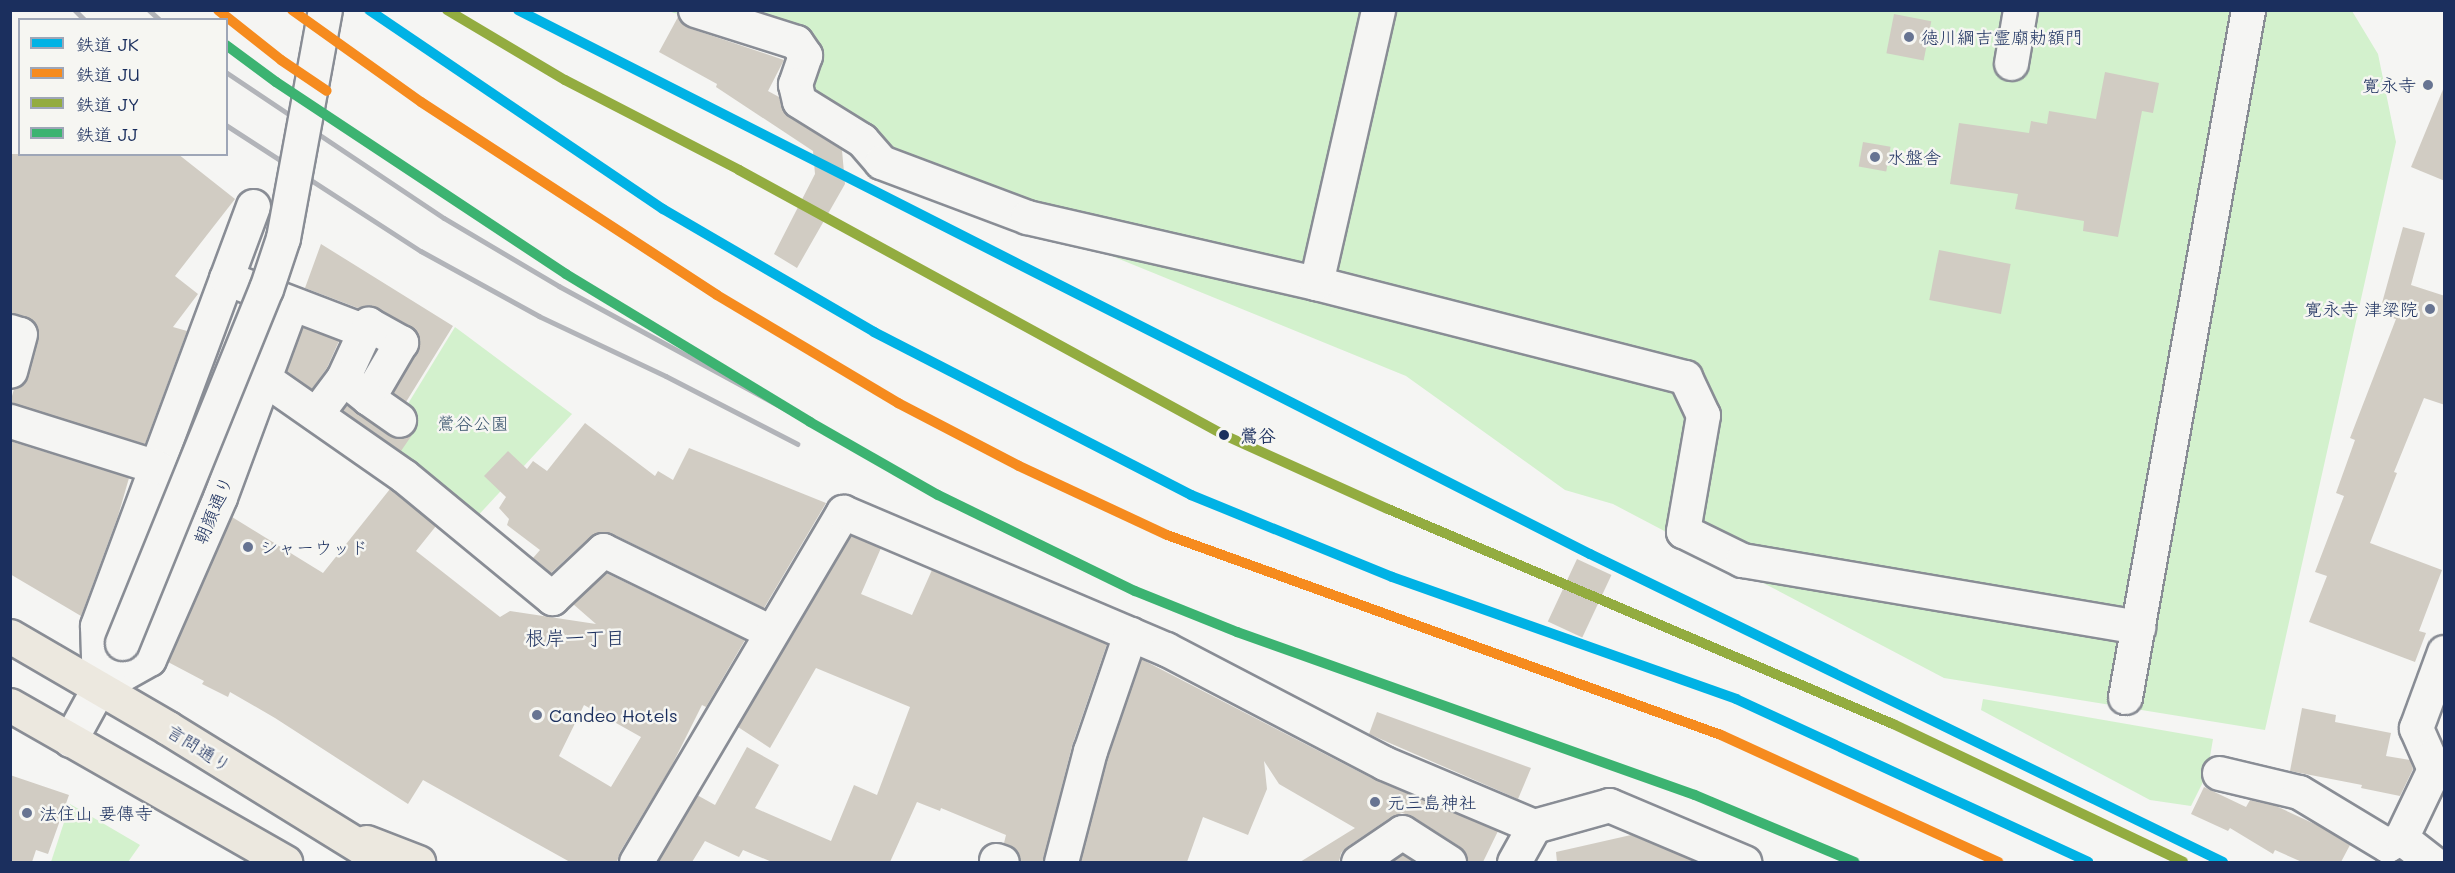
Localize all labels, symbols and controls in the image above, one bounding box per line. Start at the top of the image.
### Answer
legend [18,18,228,156]
place label: 徳川綱吉霊廟勅額門 [1921,26,2083,48]
marker: 徳川綱吉霊廟勅額門 [1902,30,1916,44]
text: 鉄道 JK [76,32,139,56]
text: 鉄道 JU [76,62,140,86]
place label: 寛永寺 [2362,74,2416,96]
marker: 寛永寺 [2421,78,2435,92]
text: 鉄道 JY [76,92,139,116]
text: 鉄道 JJ [76,122,138,146]
place label: 水盤舎 [1887,146,1941,168]
marker: 水盤舎 [1868,150,1882,164]
place label: 寛永寺 津梁院 [2304,298,2418,320]
marker: 寛永寺 津梁院 [2423,302,2437,316]
park label: 鶯谷公園 [437,412,509,434]
marker: 鶯谷 [1213,424,1235,446]
place label: 鶯谷 [1240,424,1276,446]
street label: 朝顔通り [189,473,237,547]
place label: シャーウッド [260,536,368,558]
marker: シャーウッド [241,540,255,554]
district label: 根岸一丁目 [525,625,625,649]
place label: Candeo Hotels [549,704,678,726]
marker: Candeo Hotels [530,708,544,722]
street label: 言問通り [163,720,235,776]
place label: 元三島神社 [1387,791,1477,813]
marker: 元三島神社 [1368,795,1382,809]
place label: 法住山 要傳寺 [39,802,153,824]
marker: 法住山 要傳寺 [20,806,34,820]

